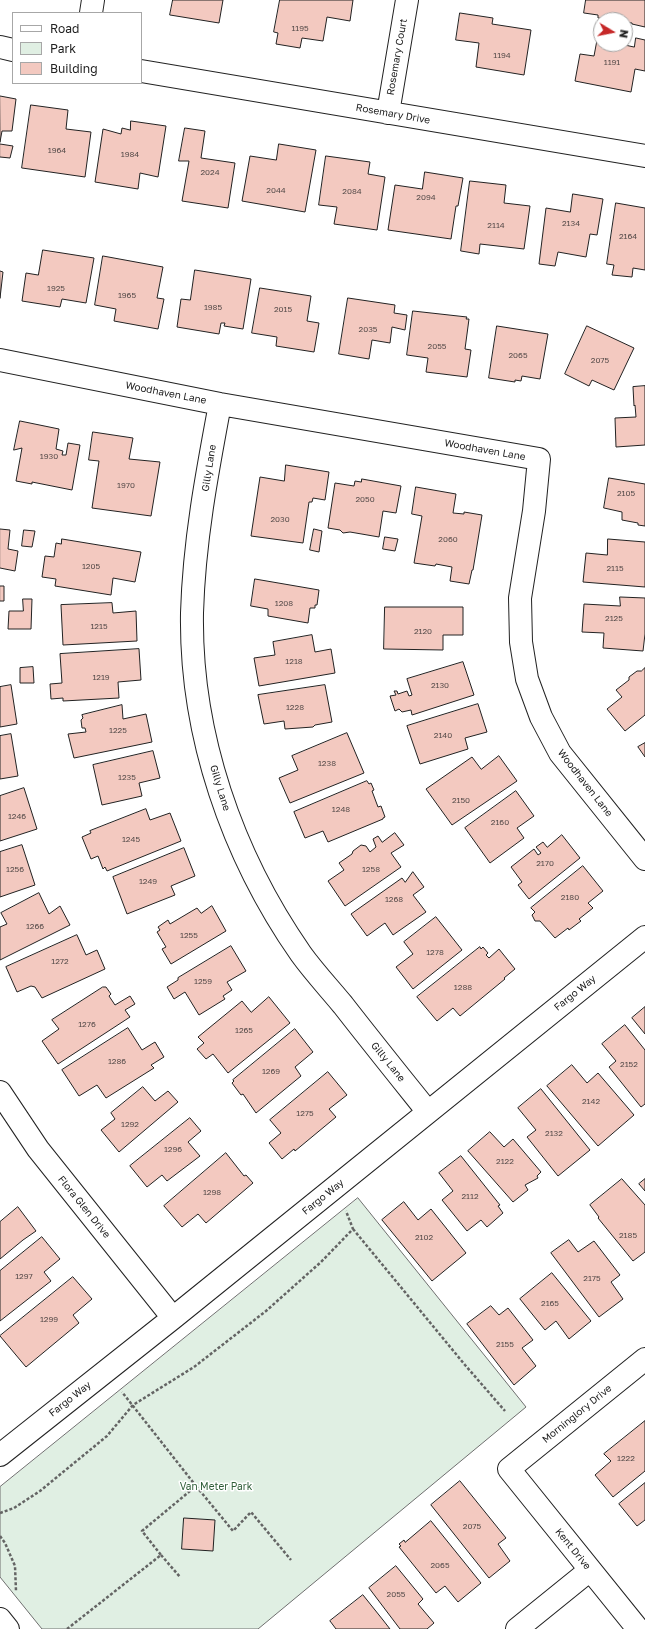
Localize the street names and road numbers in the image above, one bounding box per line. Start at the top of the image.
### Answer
street label: Rosemary Court [384,18,410,96]
street label: Rosemary Drive [355,102,431,126]
street label: Woodhaven Lane [125,379,207,407]
street label: Woodhaven Lane [443,437,527,463]
street label: Gilly Lane [199,444,219,492]
street label: Woodhaven Lane [555,747,615,819]
street label: Gilly Lane [207,764,233,812]
street label: Fargo Way [552,973,598,1013]
street label: Gilly Lane [368,1040,408,1084]
street label: Flora Glen Drive [55,1174,113,1240]
street label: Fargo Way [300,1177,346,1217]
street label: Fargo Way [47,1379,93,1419]
street label: Morninglory Drive [540,1382,614,1446]
street label: Kent Drive [553,1526,593,1572]

